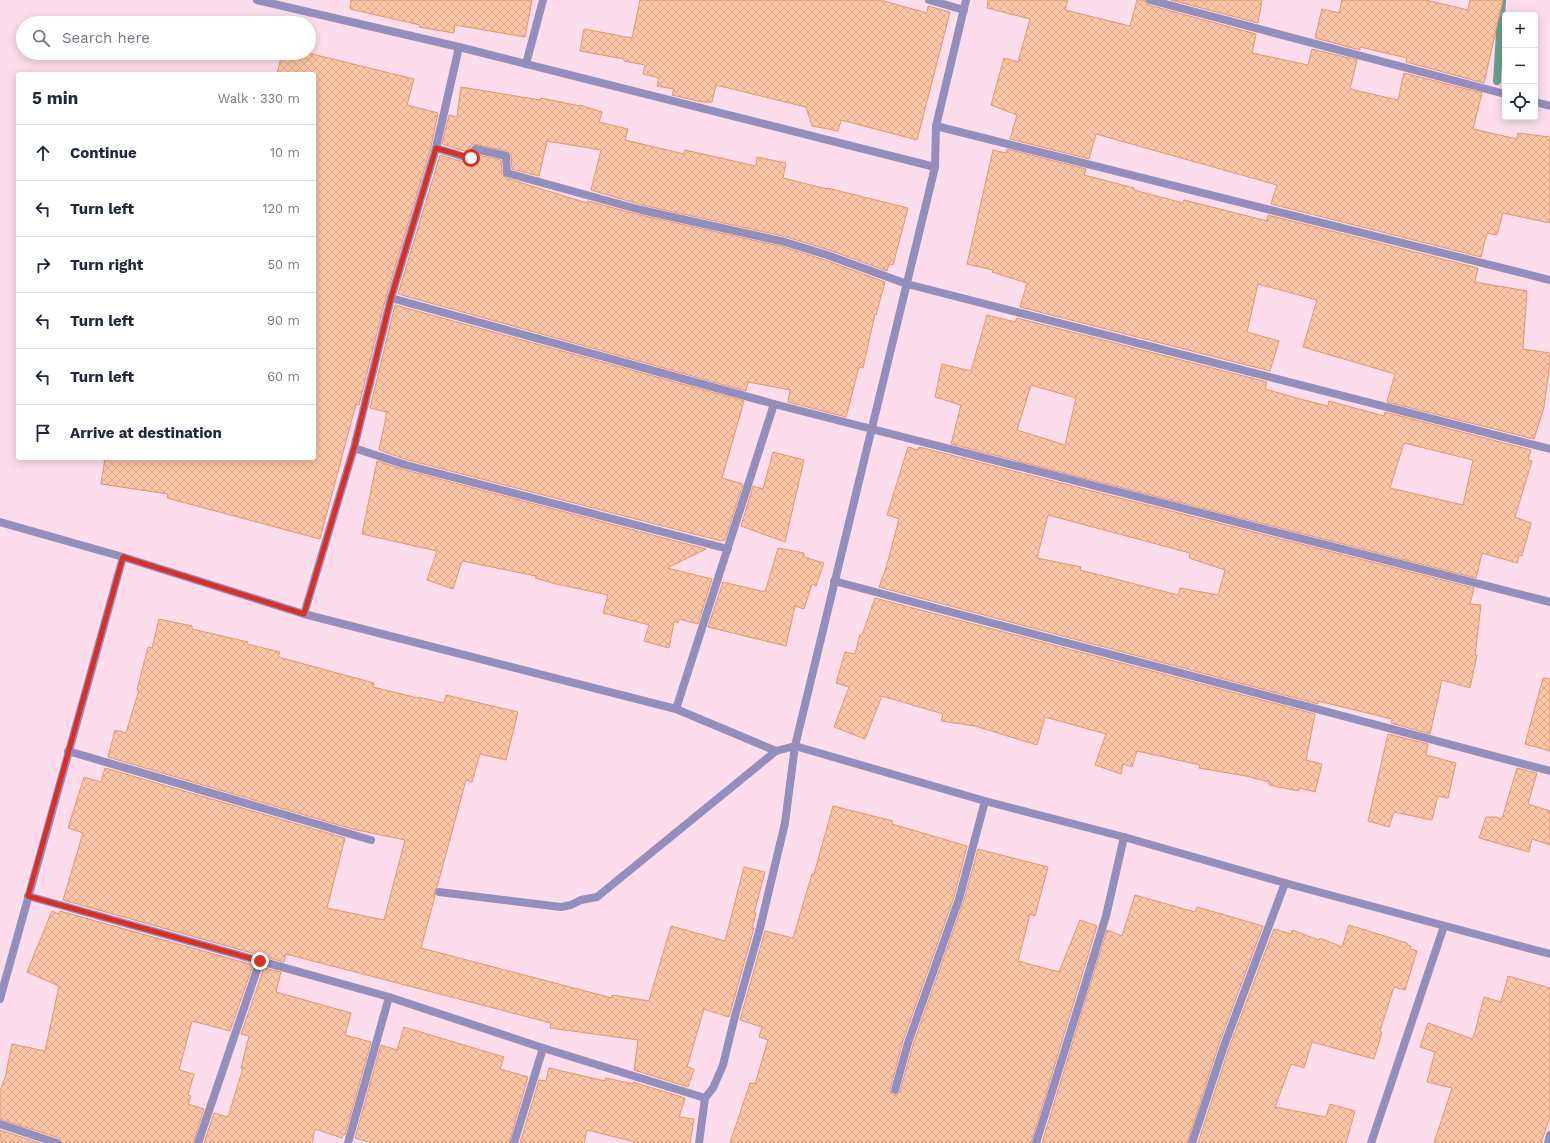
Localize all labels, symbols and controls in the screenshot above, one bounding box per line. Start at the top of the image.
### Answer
map controls [1502,12,1538,120]
button: + [1502,12,1538,48]
search box [16,16,316,60]
icon: search [30,27,52,49]
text: Search here [62,29,150,47]
button: − [1502,48,1538,84]
button: locate [1502,84,1538,120]
text: 5 min [32,88,78,108]
text: Walk · 330 m [218,91,300,106]
icon: ahead [32,142,54,164]
text: Continue [70,144,137,162]
text: 10 m [270,145,300,160]
route start [462,149,480,167]
icon: left [32,198,54,220]
text: Turn left [70,200,134,218]
text: 120 m [262,201,300,216]
icon: right [32,254,54,276]
text: Turn right [70,256,143,274]
text: 50 m [268,257,300,272]
icon: left [32,310,54,332]
text: Turn left [70,312,134,330]
text: 90 m [267,313,300,328]
icon: left [32,366,54,388]
text: Turn left [70,368,134,386]
text: 60 m [267,369,300,384]
icon: arrive [32,422,54,444]
text: Arrive at destination [70,424,222,442]
route end [251,952,269,970]

